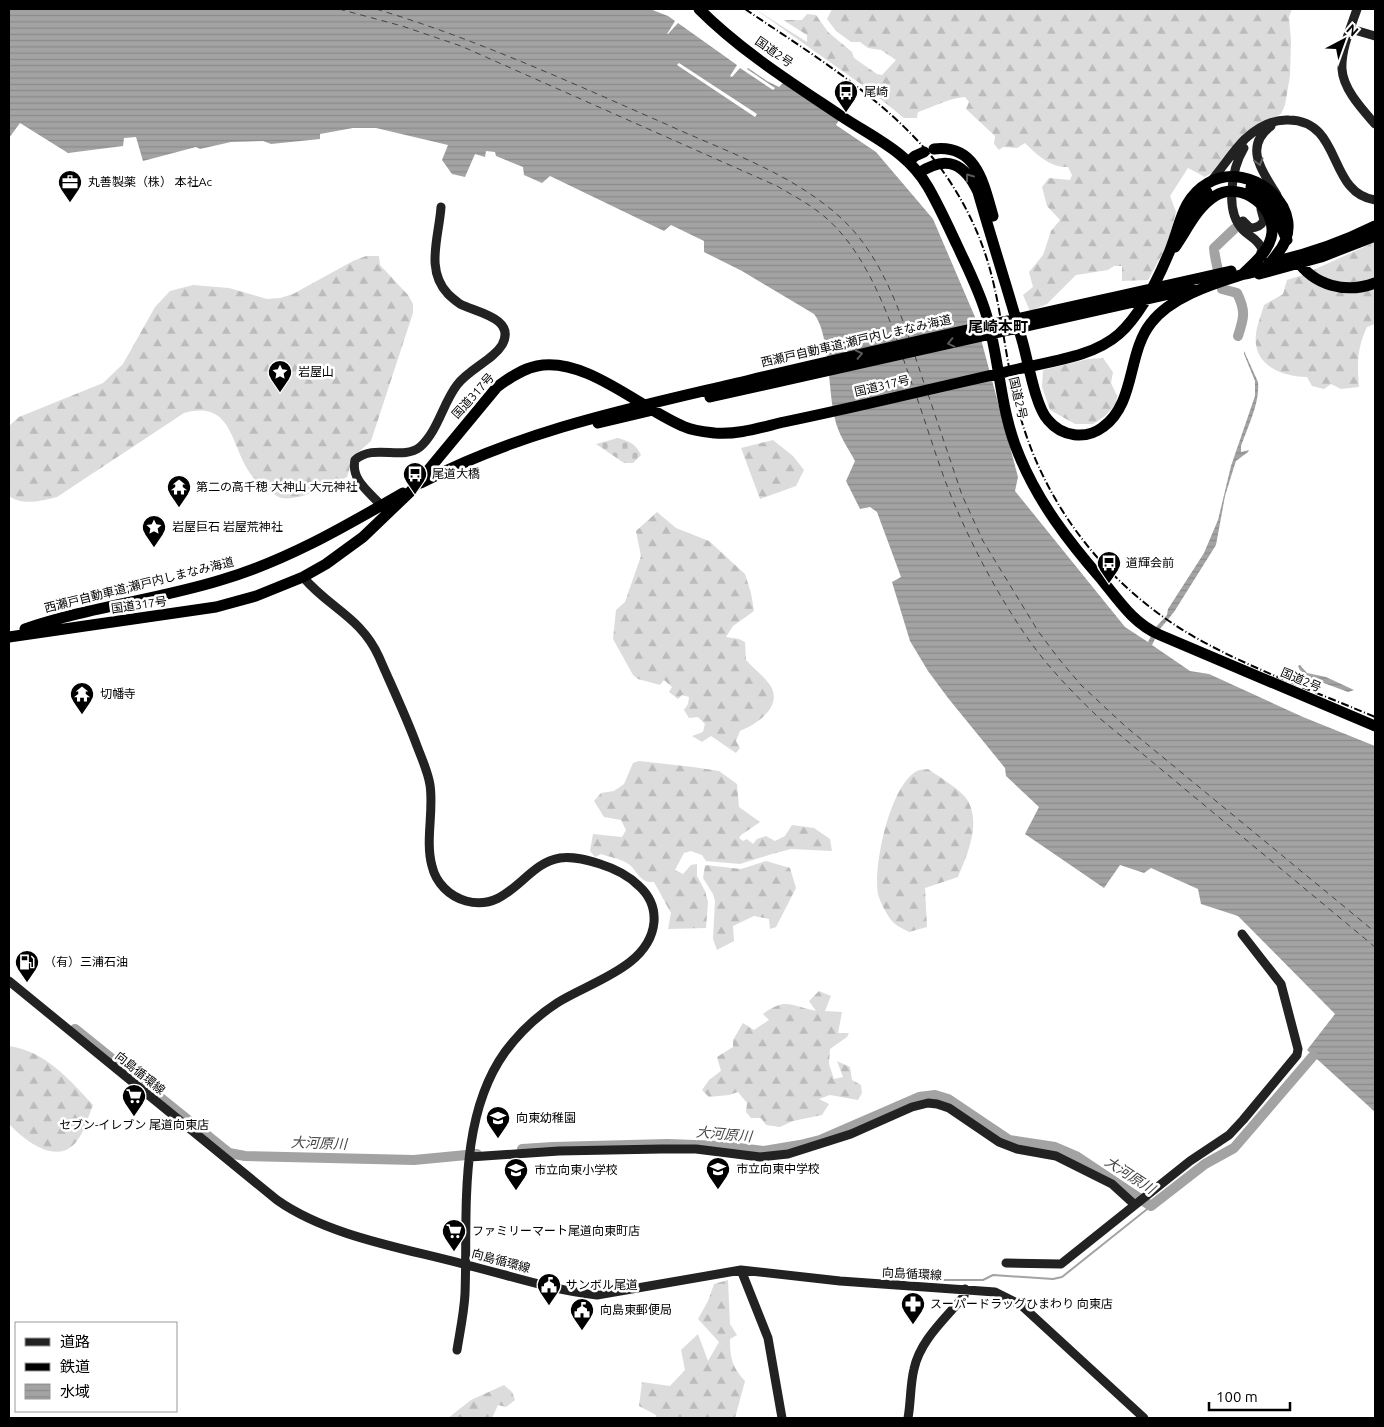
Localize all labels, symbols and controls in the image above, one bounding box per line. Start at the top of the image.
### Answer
north arrow [1319,15,1369,65]
text: N [1343,21,1362,40]
street label: 国道2号 [753,34,796,69]
bus stop icon: 尾崎 [833,79,859,113]
place label: 尾崎 [864,85,888,98]
one-way arrow [1253,157,1264,166]
office icon: 丸善製薬（株） 本社Ac [57,169,83,203]
one-way arrow [966,173,975,183]
place label: 丸善製薬（株） 本社Ac [88,175,213,188]
street label: 西瀬戸自動車道;瀬戸内しまなみ海道 [759,312,952,369]
district label: 尾崎本町 [968,318,1028,335]
one-way arrow [947,337,956,348]
one-way arrow [854,349,863,360]
place icon: 岩屋山 [267,359,293,393]
place label: 岩屋山 [298,365,334,378]
street label: 国道317号 [449,370,496,421]
street label: 国道317号 [853,373,911,398]
street label: 国道2号 [1007,376,1030,420]
bus stop icon: 尾道大橋 [402,461,428,495]
place label: 尾道大橋 [432,467,480,480]
temple icon: 第二の高千穂 大神山 大元神社 [166,474,192,508]
place label: 第二の高千穂 大神山 大元神社 [196,480,358,493]
place icon: 岩屋巨石 岩屋荒神社 [141,514,167,548]
place label: 岩屋巨石 岩屋荒神社 [172,520,283,533]
bus stop icon: 道輝会前 [1096,550,1122,584]
street label: 西瀬戸自動車道;瀬戸内しまなみ海道 [43,555,235,614]
place label: 道輝会前 [1126,556,1174,569]
street label: 国道317号 [110,594,168,615]
street label: 国道2号 [1279,665,1323,694]
temple icon: 切幡寺 [69,681,95,715]
place label: 切幡寺 [100,687,136,700]
fuel station icon: （有）三浦石油 [14,949,40,983]
place label: （有）三浦石油 [44,955,128,968]
street label: 向島循環線 [113,1049,168,1097]
supermarket icon: セブン-イレブン 尾道向東店 [121,1083,147,1117]
school or university icon: 向東幼稚園 [485,1105,511,1139]
place label: 向東幼稚園 [516,1111,576,1124]
place label: セブン-イレブン 尾道向東店 [59,1118,209,1131]
water label: 大河原川 [695,1124,755,1145]
water label: 大河原川 [291,1134,349,1152]
water label: 大河原川 [1102,1153,1160,1198]
school or university icon: 市立向東中学校 [705,1156,731,1190]
school or university icon: 市立向東小学校 [503,1157,529,1191]
place label: 市立向東中学校 [736,1162,820,1175]
place label: 市立向東小学校 [534,1163,618,1176]
supermarket icon: ファミリーマート尾道向東町店 [441,1218,467,1252]
place label: ファミリーマート尾道向東町店 [472,1224,640,1237]
street label: 向島循環線 [470,1246,532,1275]
street label: 向島循環線 [882,1265,942,1282]
public building icon: サンボル尾道 [536,1272,562,1306]
place label: サンボル尾道 [566,1278,638,1291]
pharmacy icon: スーパードラッグひまわり 向東店 [900,1291,926,1325]
public building icon: 向島東郵便局 [569,1297,595,1331]
place label: スーパードラッグひまわり 向東店 [930,1297,1113,1310]
place label: 向島東郵便局 [600,1303,672,1316]
legend [15,1322,178,1412]
text: 道路 [60,1333,90,1350]
text: 鉄道 [60,1358,90,1375]
scale bar [1209,1380,1290,1412]
text: 水域 [60,1383,90,1400]
text: 100 m [1216,1388,1258,1405]

